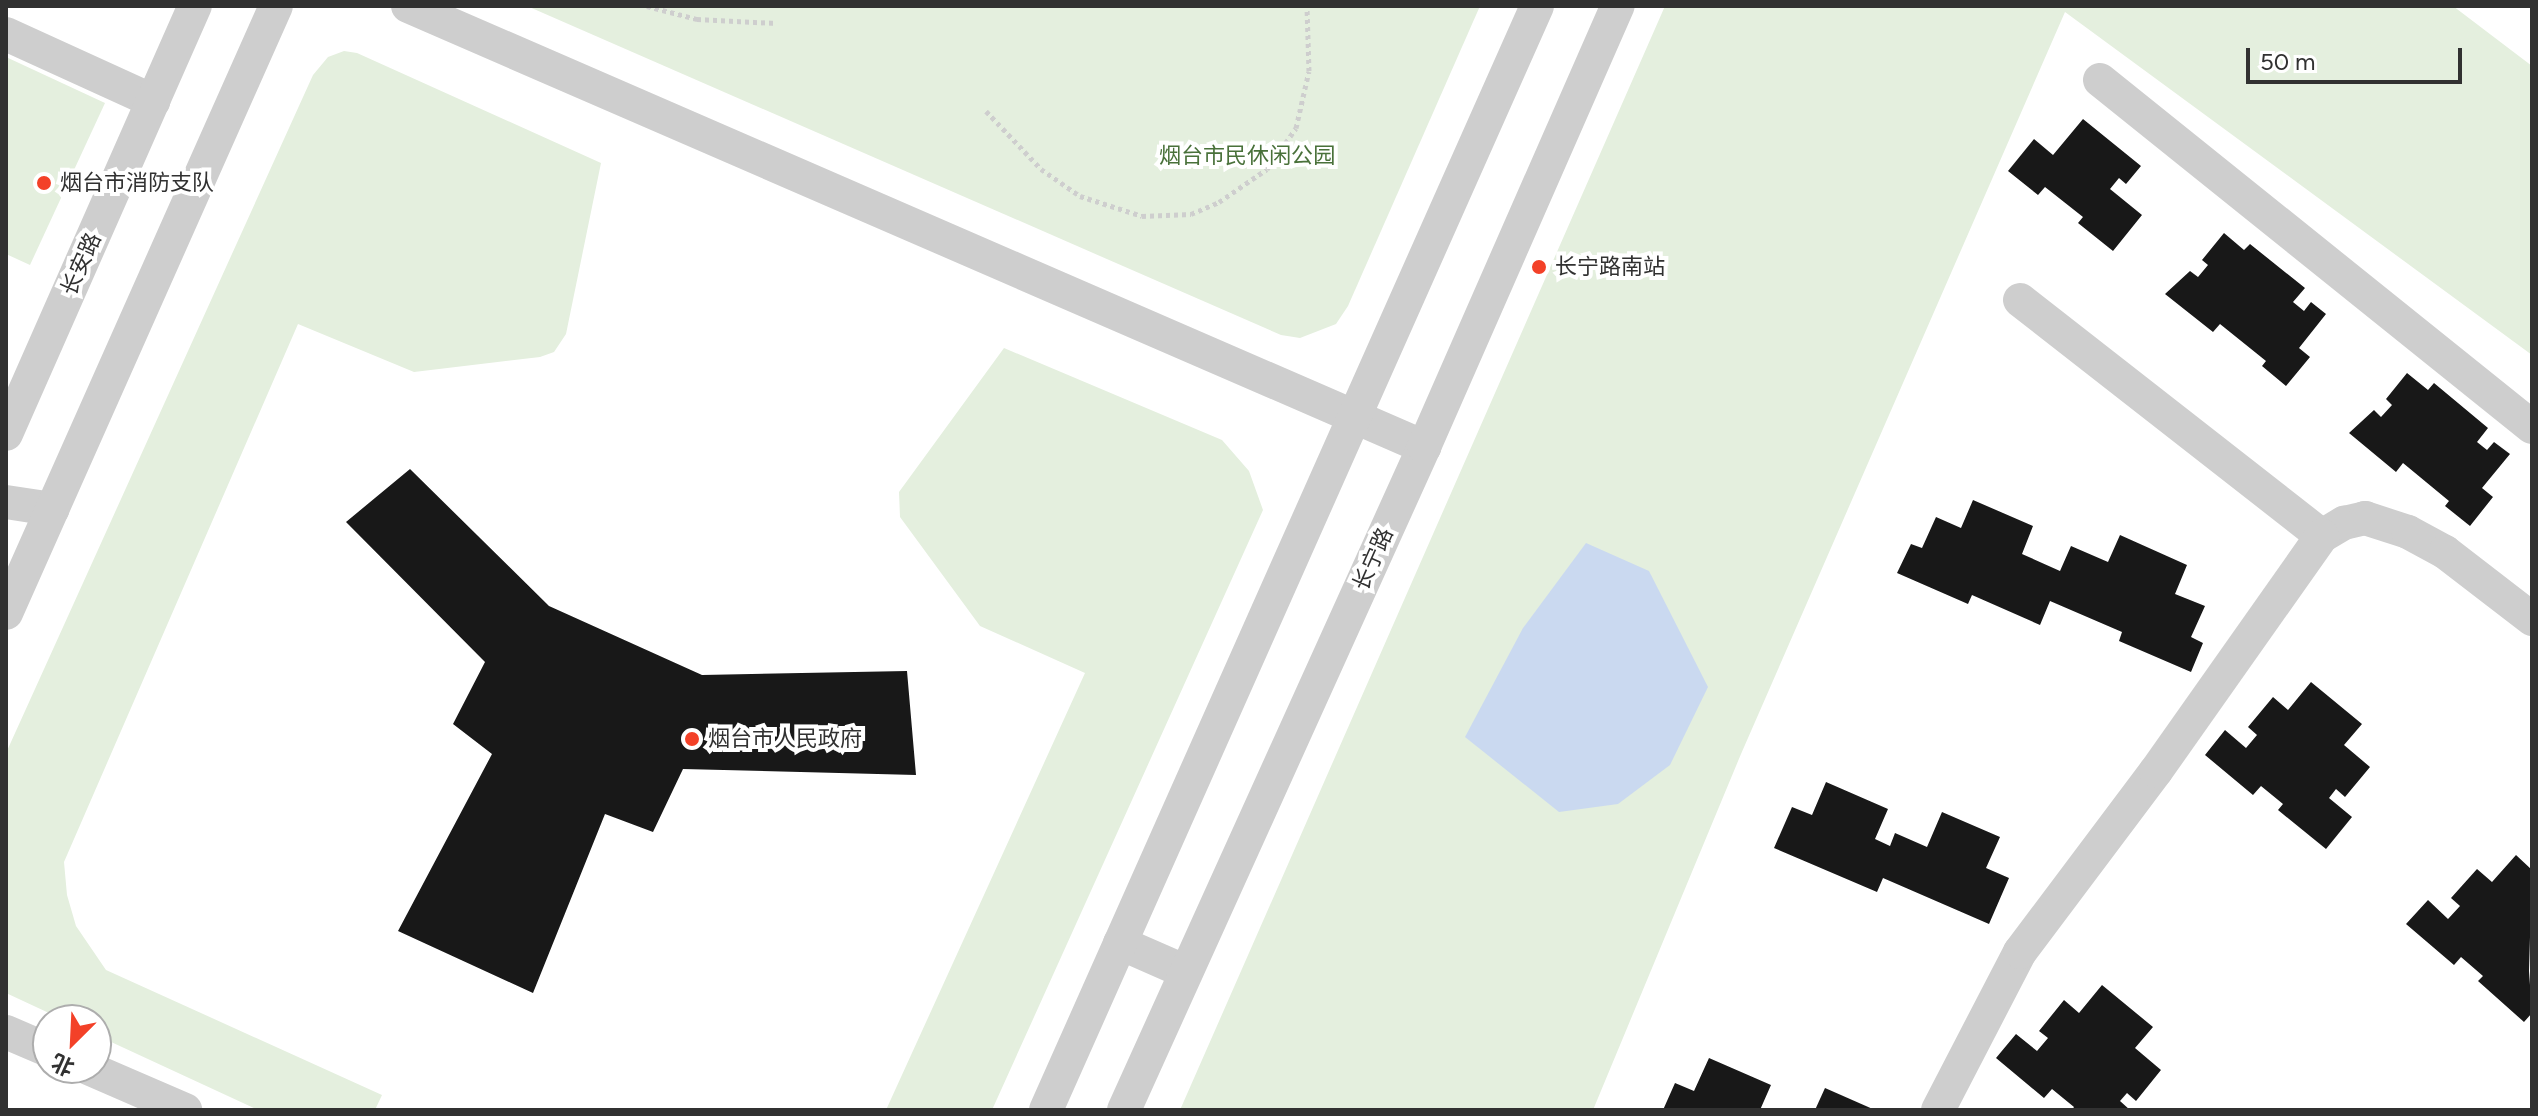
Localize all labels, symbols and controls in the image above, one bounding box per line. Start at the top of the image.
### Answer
scale bar [2250,32,2466,82]
text: 50 m [2260,47,2316,76]
park label: 烟台市民休闲公园 [1159,143,1335,169]
place label: 烟台市消防支队 [60,170,214,196]
marker: 烟台市消防支队 [35,174,53,192]
street label: 长安路 [56,228,106,300]
place label: 长宁路南站 [1555,254,1665,280]
marker: 长宁路南站 [1530,258,1548,276]
street label: 长宁路 [1348,523,1398,595]
place label: 烟台市人民政府 [708,726,862,752]
marker: 烟台市人民政府 [683,730,701,748]
north arrow [32,1004,112,1084]
text: 北 [47,1048,78,1081]

